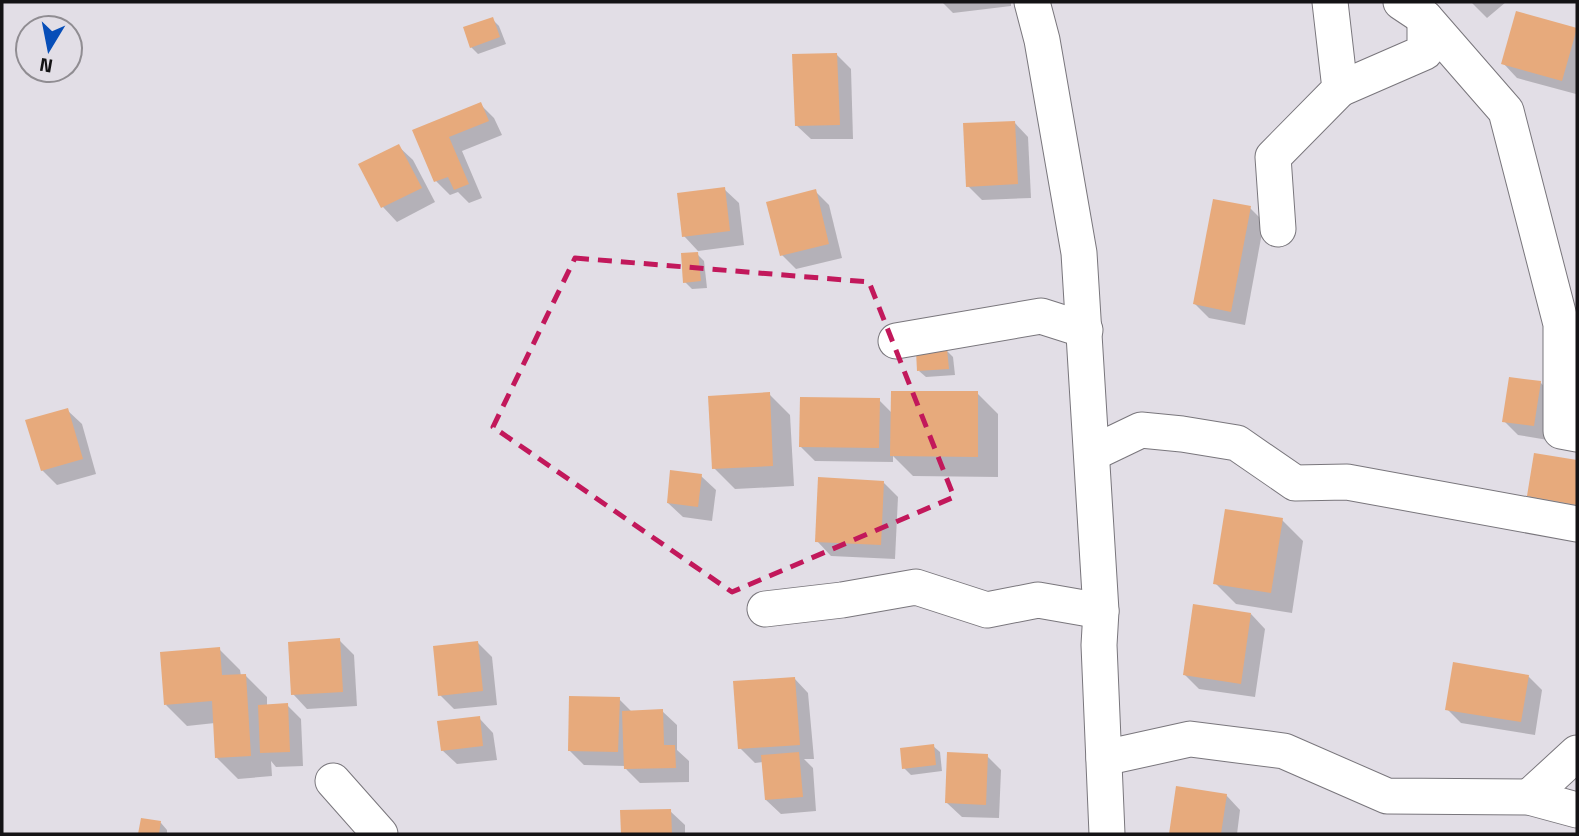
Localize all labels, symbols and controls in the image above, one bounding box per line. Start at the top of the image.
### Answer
north arrow [14,14,84,84]
text: N [37,51,55,82]

